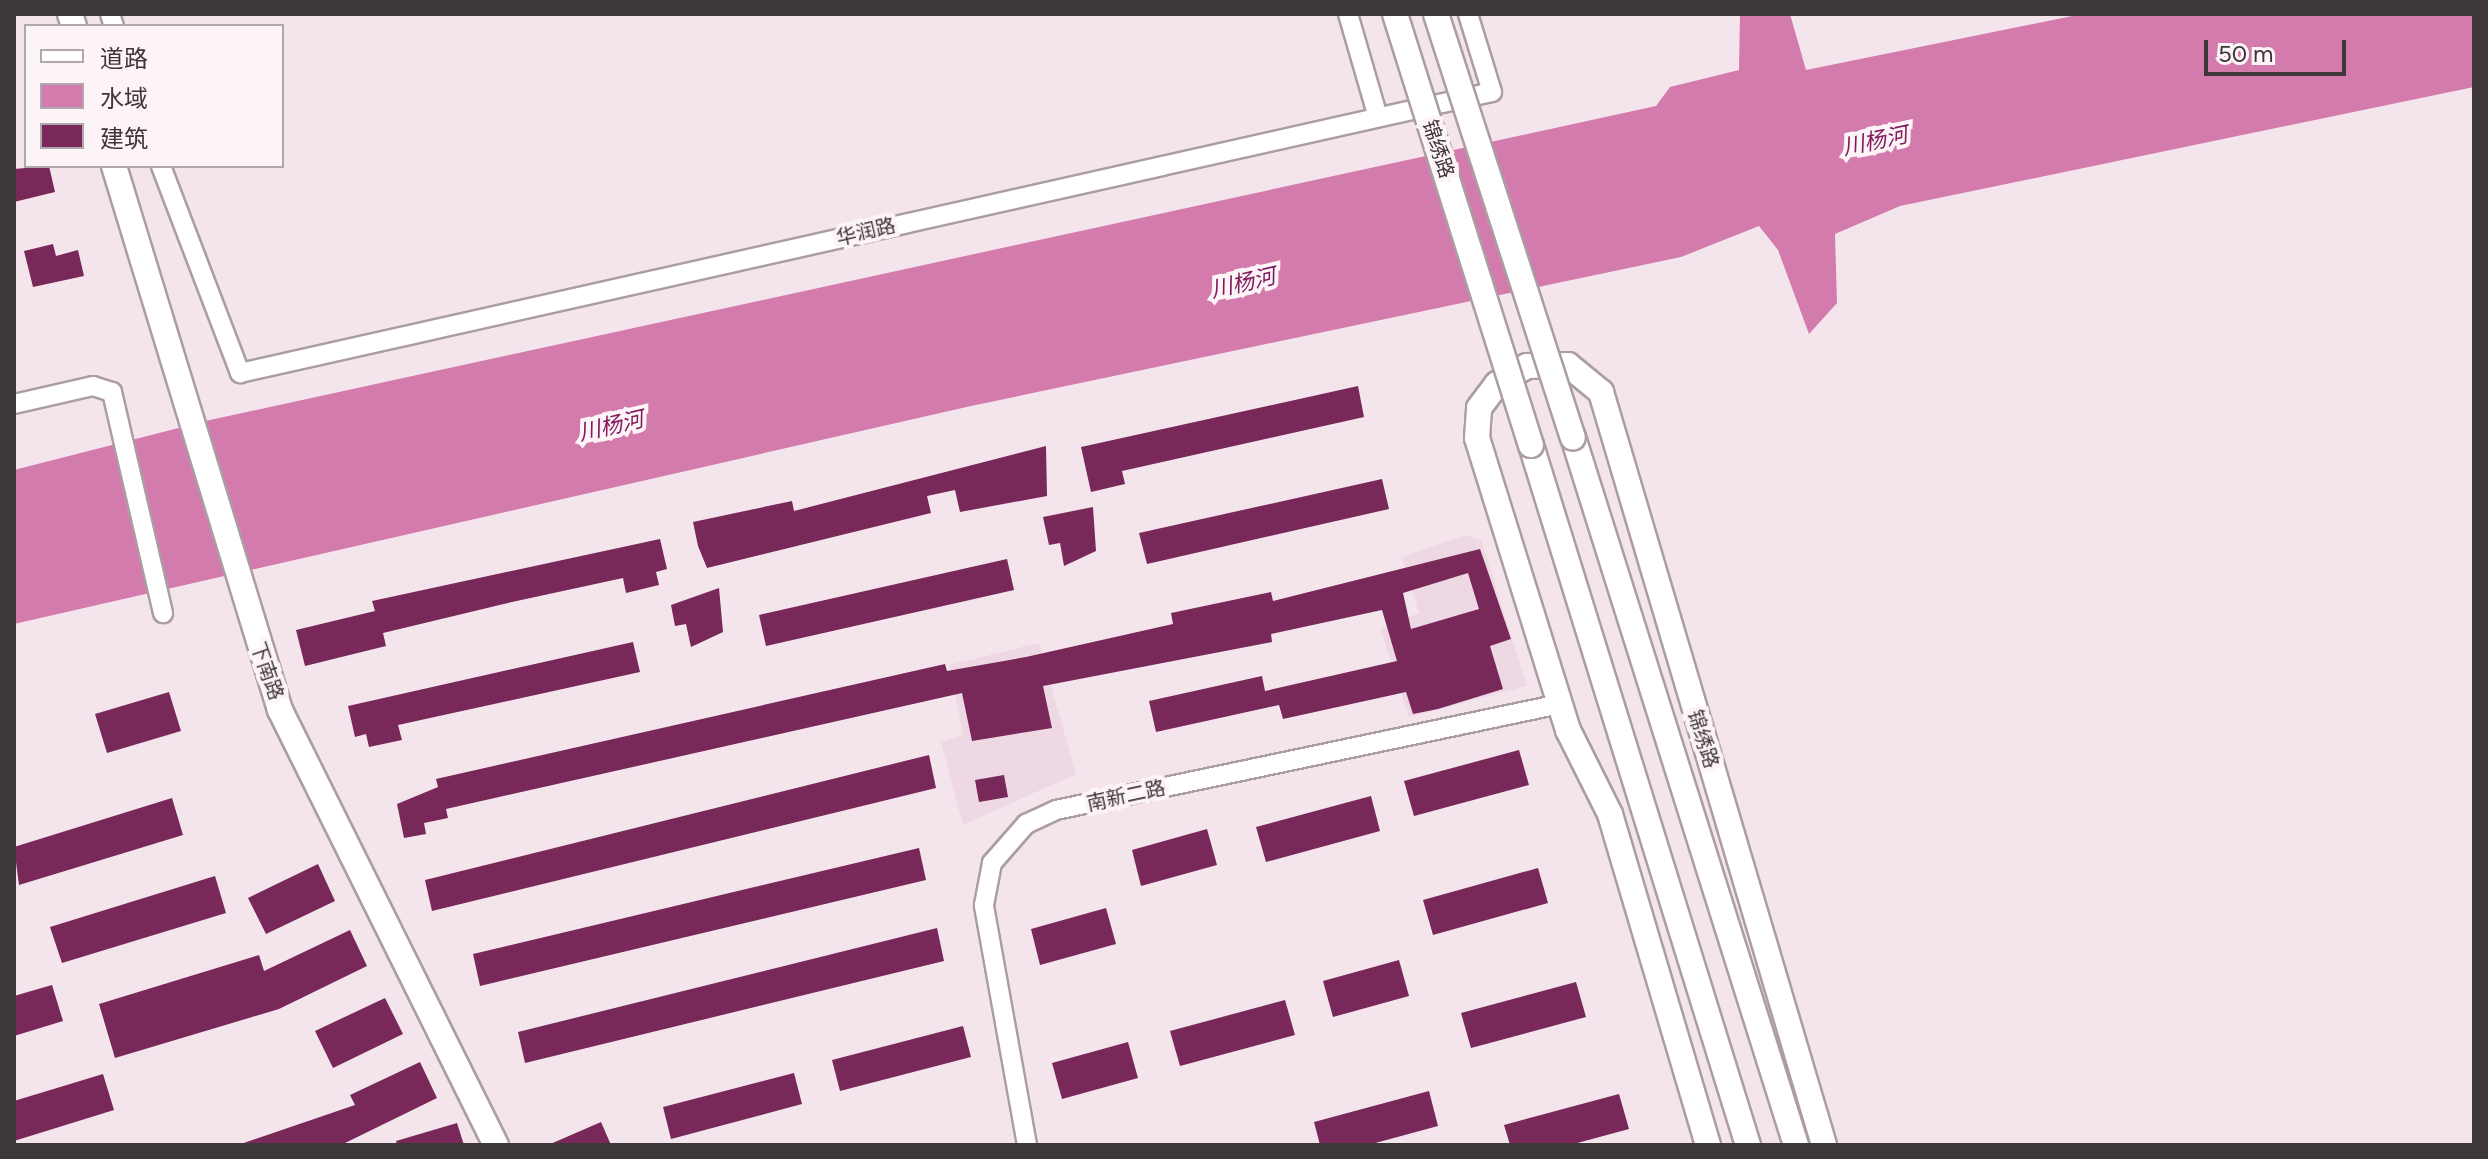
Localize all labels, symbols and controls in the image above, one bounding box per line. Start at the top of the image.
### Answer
legend [24,24,284,168]
scale bar [2208,24,2350,74]
text: 50 m [2218,39,2274,68]
text: 道路 [100,44,148,73]
text: 水域 [100,84,148,113]
street label: 锦绣路 [1417,117,1459,181]
water label: 川杨河 [1840,121,1910,161]
text: 建筑 [100,124,148,153]
street label: 华润路 [834,214,898,250]
water label: 川杨河 [1208,263,1278,303]
water label: 川杨河 [576,406,646,446]
street label: 下南路 [246,639,288,703]
street label: 锦绣路 [1683,707,1723,771]
street label: 南新二路 [1084,776,1168,816]

